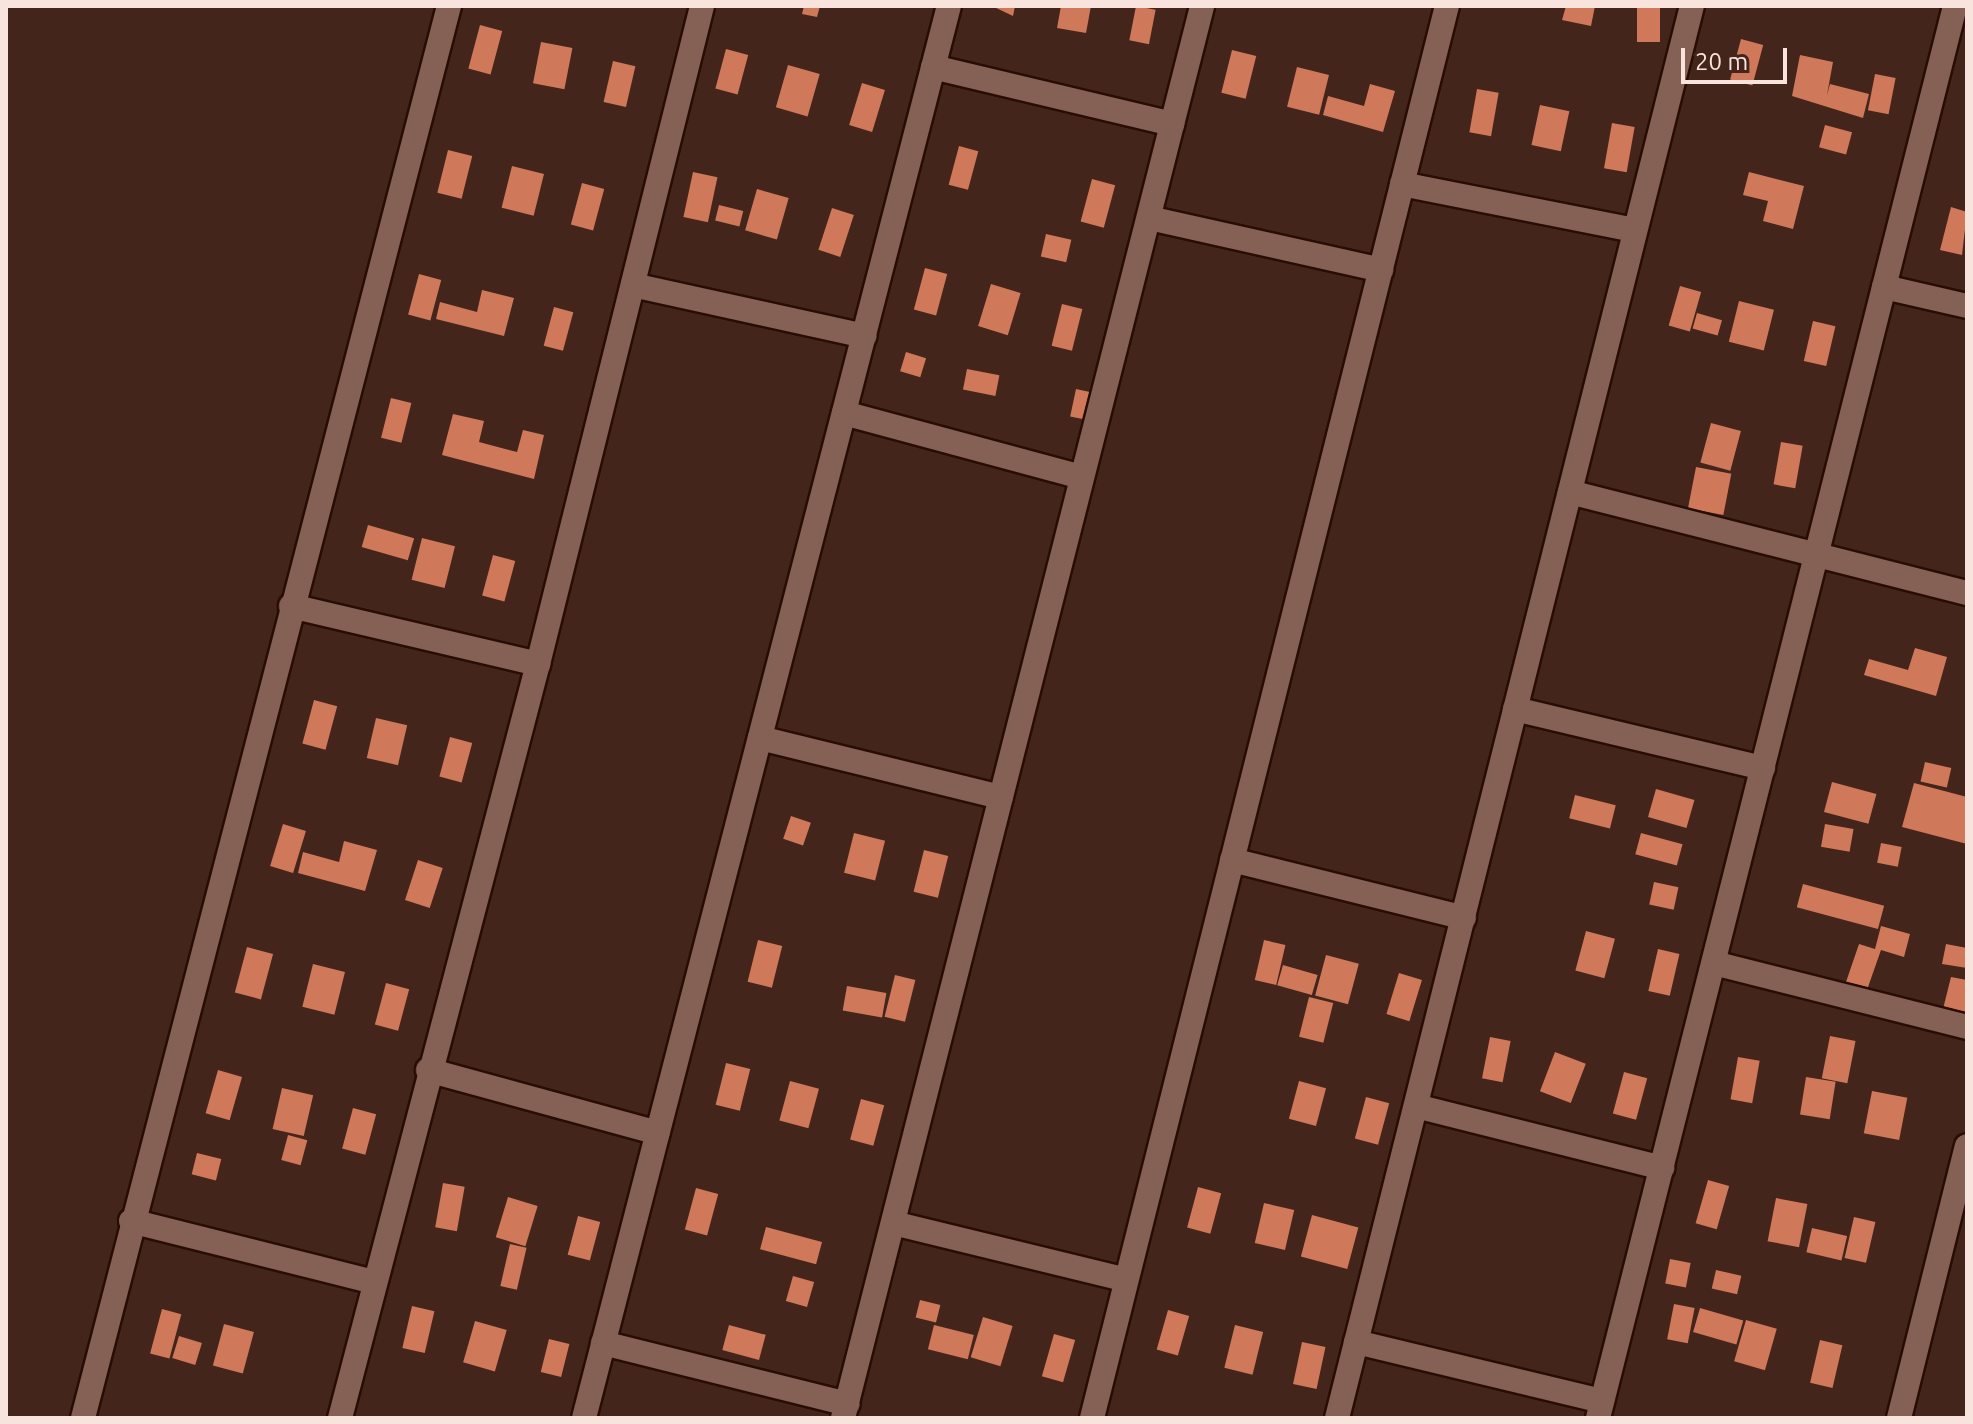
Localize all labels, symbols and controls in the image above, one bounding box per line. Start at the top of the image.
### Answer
scale bar [1685,32,1791,82]
text: 20 m [1695,48,1748,75]

